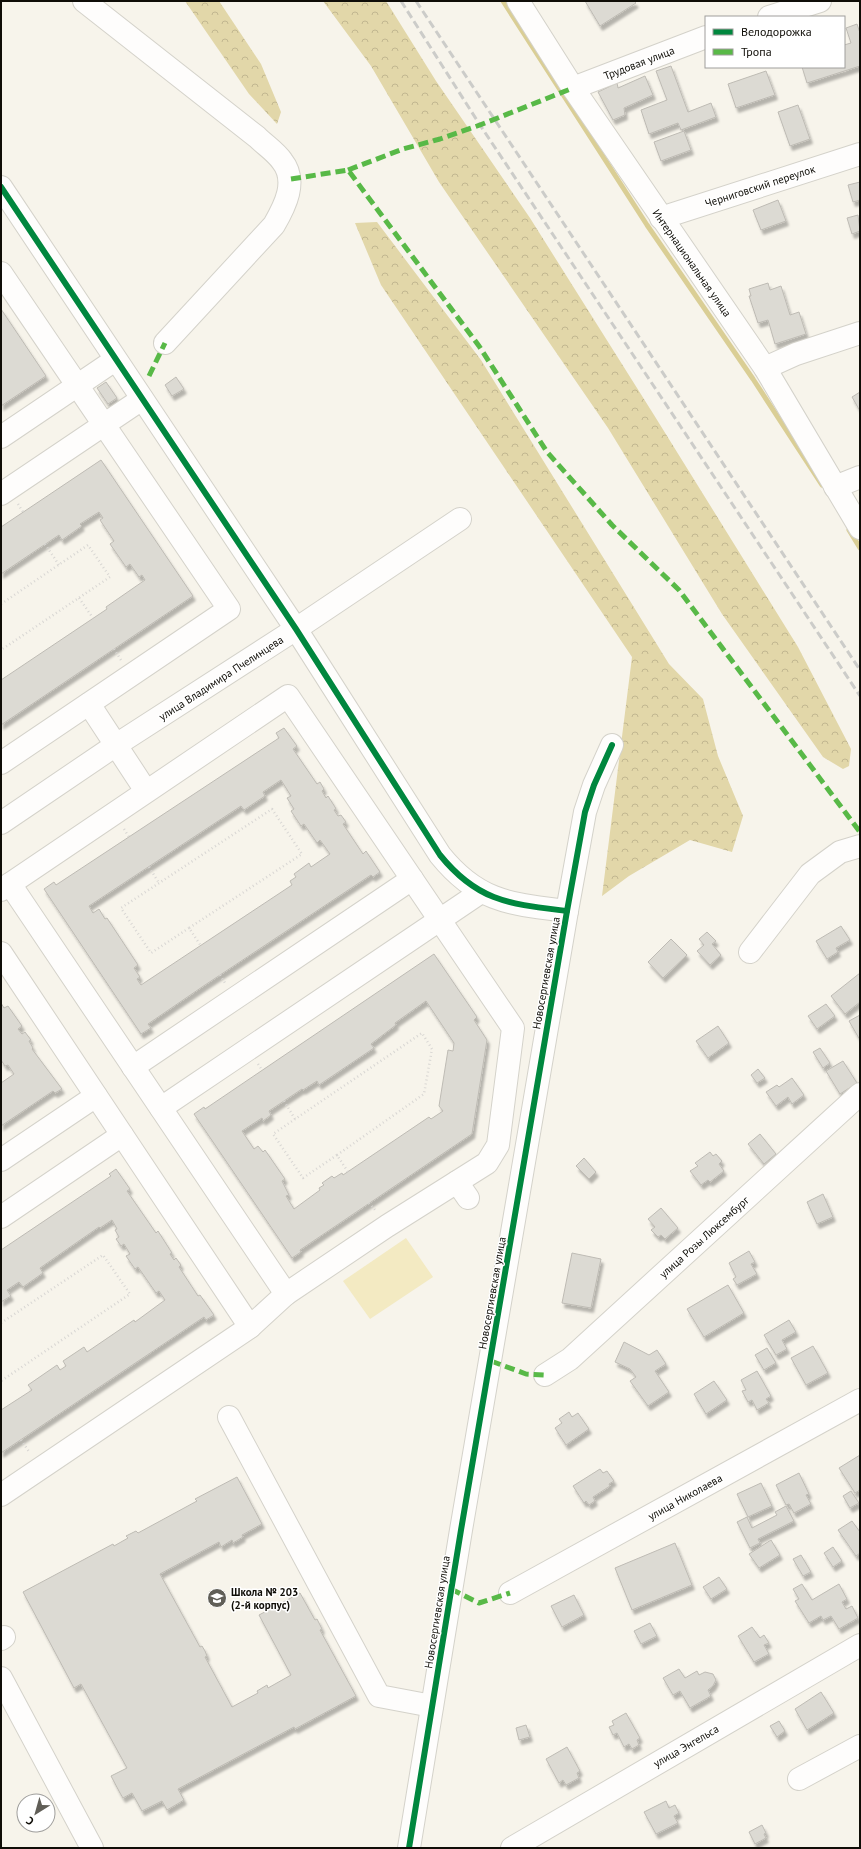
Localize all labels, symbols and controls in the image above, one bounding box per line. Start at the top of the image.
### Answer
legend [705,16,845,68]
text: Велодорожка [741,24,812,39]
street label: Трудовая улица [602,43,676,83]
text: Тропа [741,44,772,59]
street label: Черниговский переулок [703,161,818,210]
street label: Интернациональная улица [650,207,734,319]
street label: улица Владимира Пчелинцева [156,632,286,724]
street label: Новосергиевская улица [529,916,563,1030]
street label: улица Розы Люксембург [656,1192,752,1281]
street label: Новосергиевская улица [475,1236,509,1350]
street label: улица Николаева [645,1471,725,1523]
street label: Новосергиевская улица [421,1555,453,1669]
place label: Школа № 203 (2-й корпус) [231,1585,298,1612]
school or university icon: Школа № 203 (2-й корпус) [206,1587,228,1609]
street label: улица Энгельса [651,1722,721,1770]
north arrow [16,1793,56,1833]
text: С [23,1814,37,1828]

